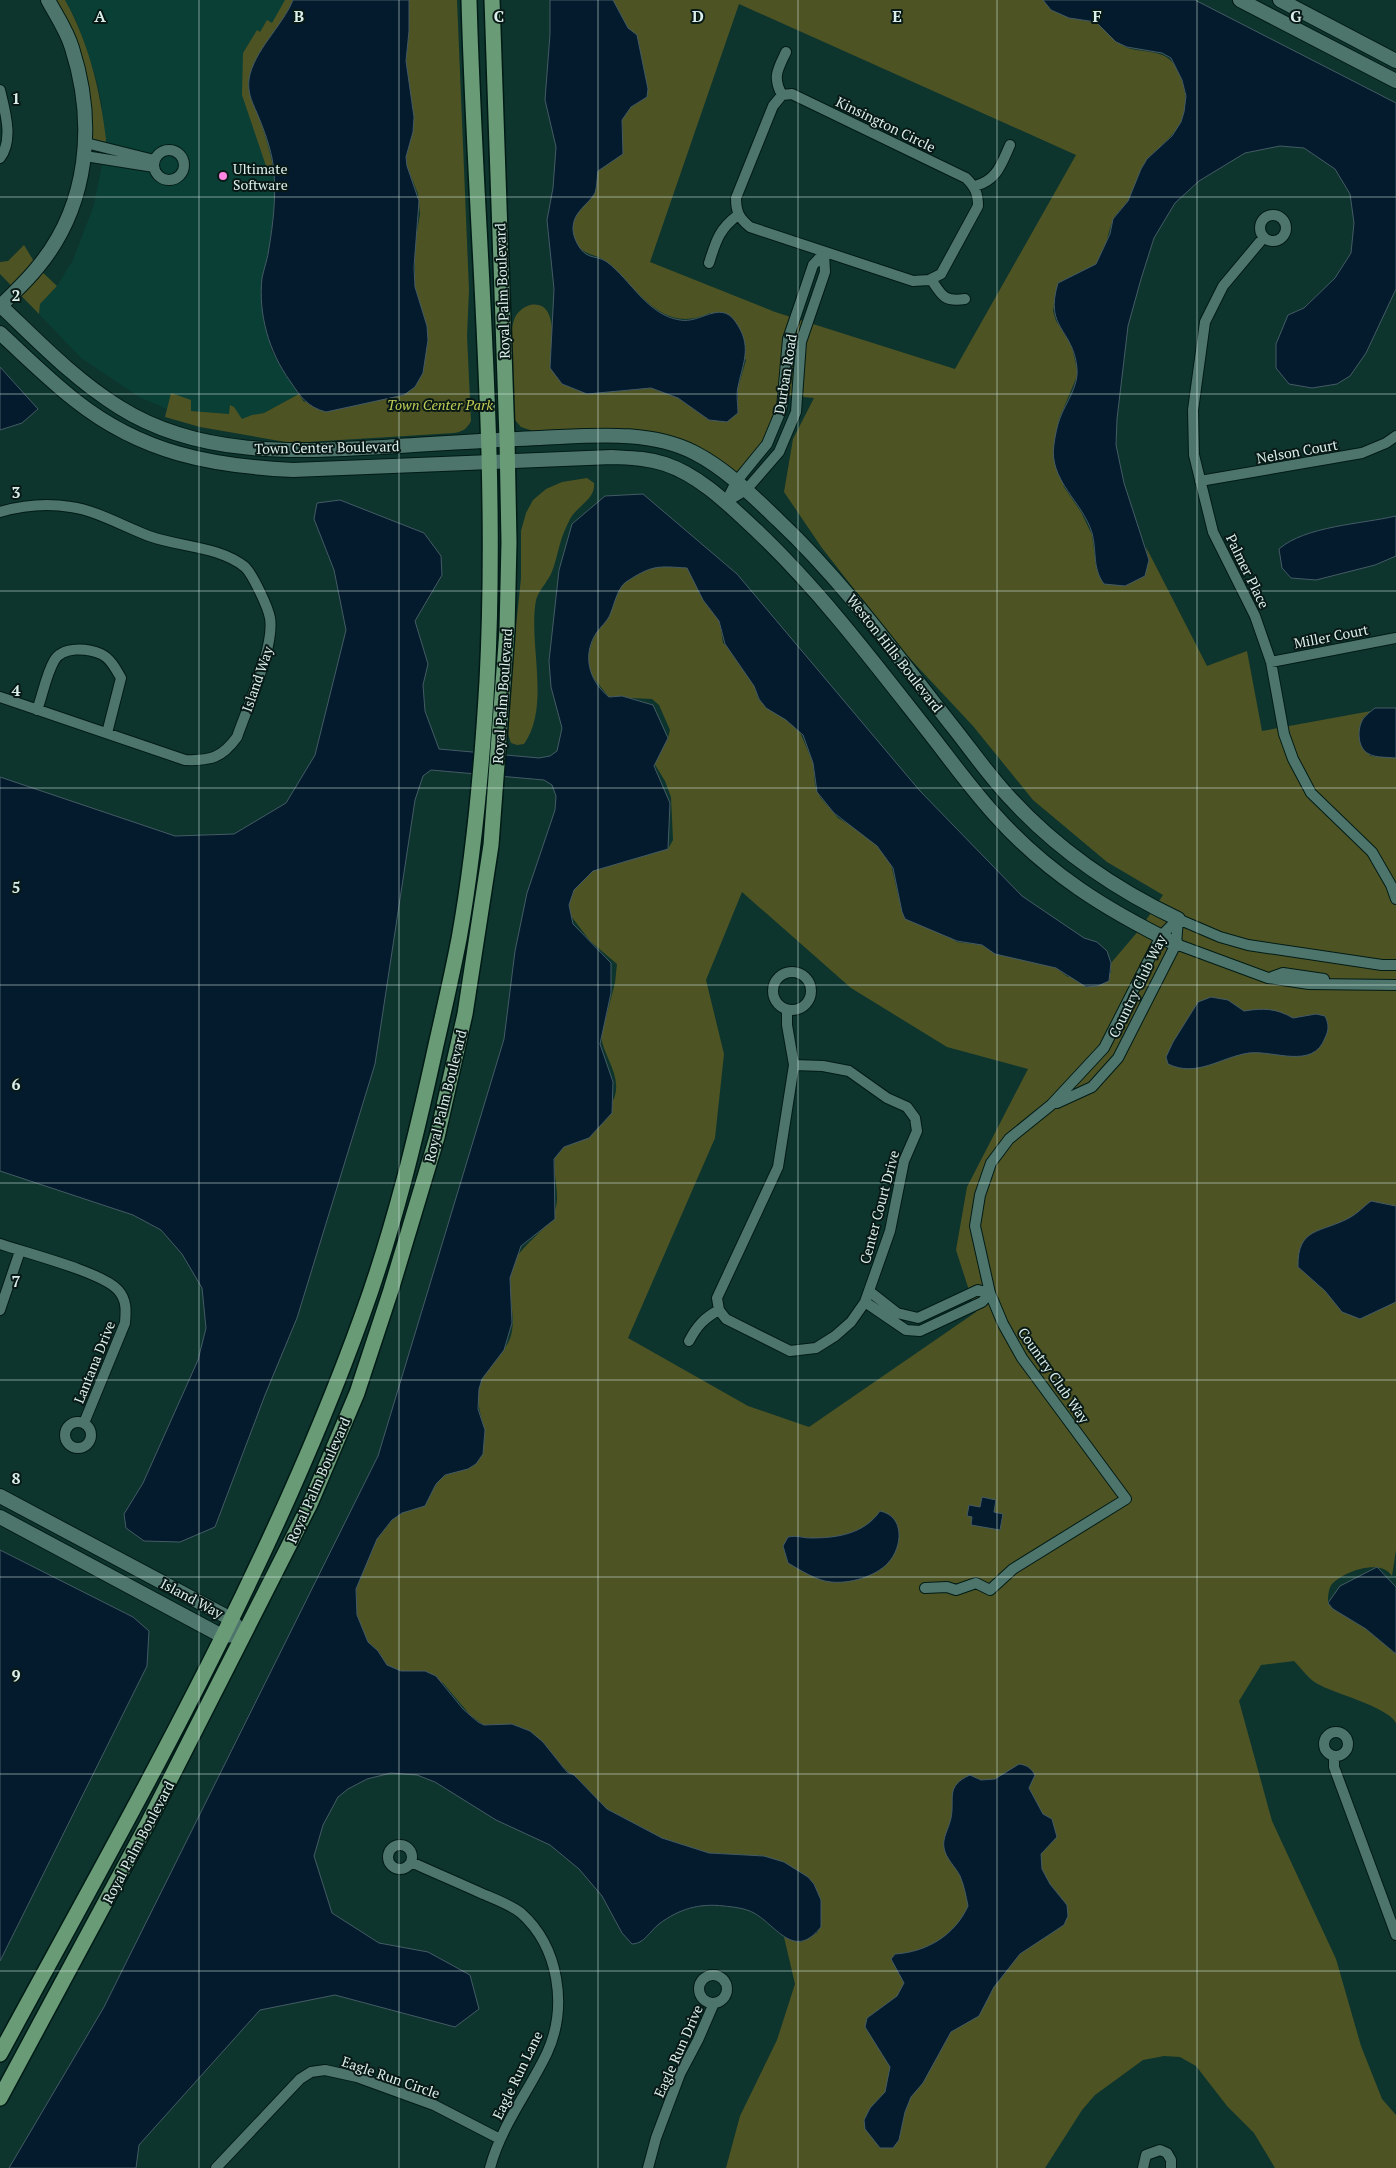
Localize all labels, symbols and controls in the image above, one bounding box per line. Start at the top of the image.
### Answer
text: A [94,5,106,27]
text: B [294,5,304,27]
text: C [494,5,504,27]
text: D [692,5,704,27]
text: E [892,5,902,27]
text: F [1092,5,1102,27]
text: G [1290,5,1302,27]
text: 1 [11,87,21,109]
street label: Kinsington Circle [833,92,939,156]
place label: Ultimate Software [233,159,288,194]
marker: Ultimate Software [217,170,229,182]
street label: Royal Palm Boulevard [490,223,514,359]
text: 2 [11,284,21,306]
street label: Durban Road [769,332,801,415]
park label: Town Center Park [387,395,493,414]
street label: Nelson Court [1255,434,1340,467]
street label: Town Center Boulevard [254,436,400,458]
text: 3 [11,481,21,503]
street label: Palmer Place [1222,531,1274,611]
street label: Weston Hills Boulevard [843,590,947,716]
street label: Miller Court [1292,619,1371,653]
street label: Royal Palm Boulevard [488,627,516,764]
street label: Island Way [237,643,277,714]
text: 4 [11,679,21,701]
text: 5 [11,876,21,898]
street label: Country Club Way [1104,930,1171,1041]
street label: Royal Palm Boulevard [419,1028,471,1164]
text: 6 [11,1073,21,1095]
street label: Center Court Drive [855,1148,903,1266]
text: 7 [11,1270,21,1292]
street label: Lantana Drive [69,1318,119,1406]
street label: Country Club Way [1014,1323,1095,1427]
street label: Royal Palm Boulevard [282,1414,354,1546]
text: 8 [11,1467,21,1489]
street label: Island Way [157,1574,227,1623]
text: 9 [11,1664,21,1686]
street label: Royal Palm Boulevard [98,1777,178,1906]
street label: Eagle Run Drive [649,2002,707,2100]
street label: Eagle Run Lane [487,2028,547,2122]
street label: Eagle Run Circle [340,2051,442,2103]

